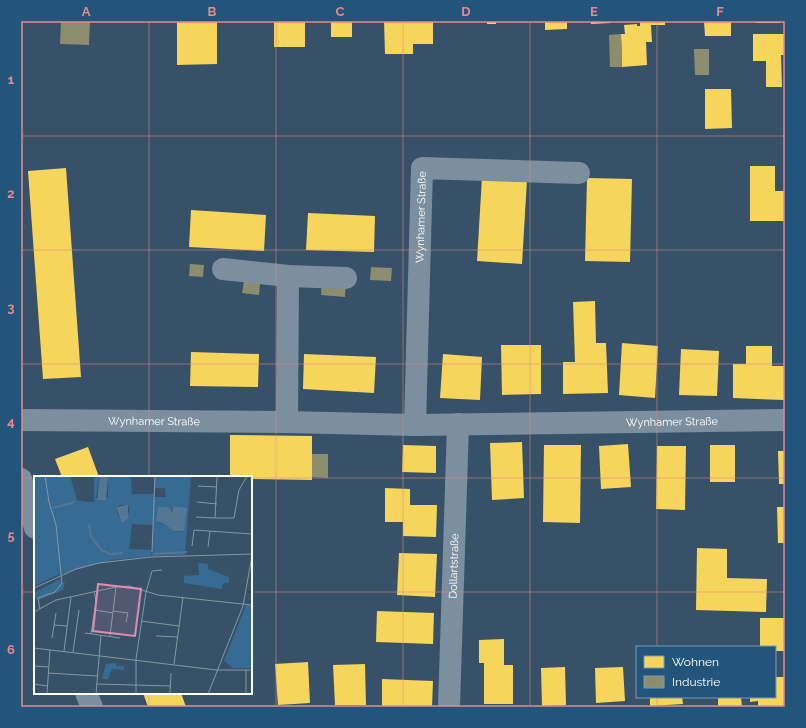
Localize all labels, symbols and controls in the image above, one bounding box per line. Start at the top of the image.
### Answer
text: A [82,4,91,19]
text: B [208,4,217,19]
text: C [336,4,345,19]
text: D [461,4,471,19]
text: E [590,4,598,19]
text: F [716,4,724,19]
text: 1 [8,72,15,87]
street label: Wynhamer Straße [413,170,428,263]
text: 2 [7,186,15,201]
text: 3 [7,300,15,315]
text: 4 [7,414,15,429]
street label: Wynhamer Straße [108,414,201,428]
street label: Wynhamer Straße [626,414,718,429]
inset map [34,476,252,694]
text: 5 [7,528,15,543]
street label: Dollartstraße [446,533,461,599]
text: 6 [7,642,15,657]
legend [636,646,776,698]
text: Wohnen [672,655,719,669]
text: Industrie [672,675,720,689]

